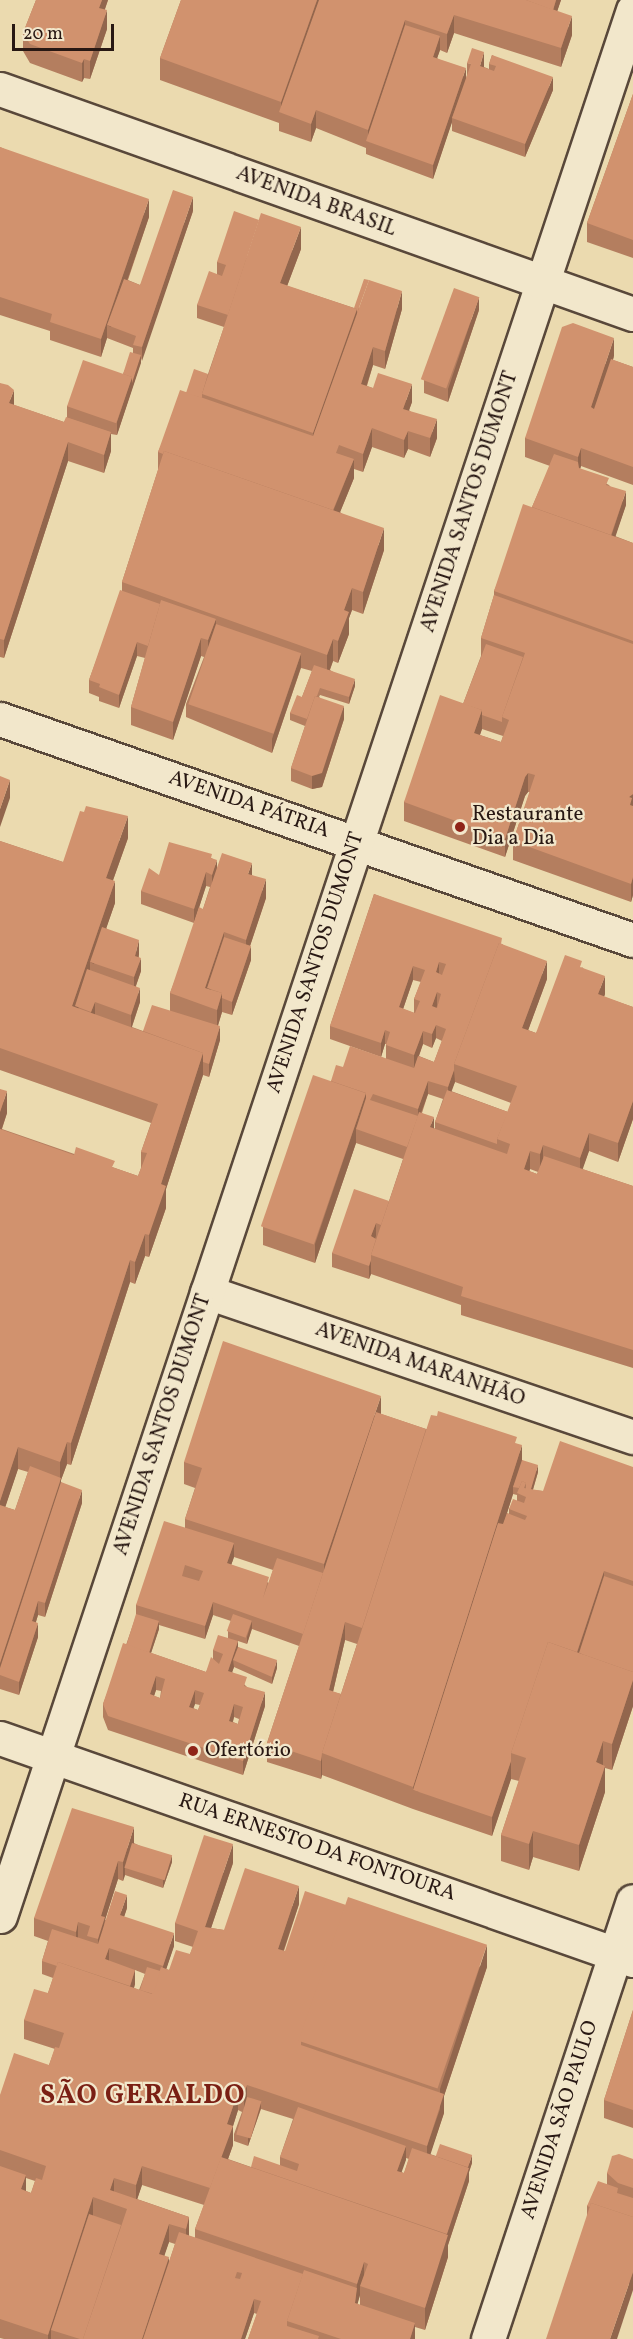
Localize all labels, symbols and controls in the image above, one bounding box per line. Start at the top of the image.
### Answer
scale bar [15,12,117,50]
text: 20 m [23,22,63,47]
street label: AVENIDA BRASIL [232,161,400,243]
street label: AVENIDA SANTOS DUMONT [416,368,524,636]
street label: AVENIDA PÁTRIA [165,766,333,844]
place label: Restaurante Dia a Dia [472,802,583,852]
marker: Restaurante Dia a Dia [453,820,467,834]
street label: AVENIDA SANTOS DUMONT [262,829,370,1097]
street label: AVENIDA SANTOS DUMONT [109,1291,217,1559]
street label: AVENIDA MARANHÃO [312,1317,528,1413]
place label: Ofertório [205,1738,291,1764]
marker: Ofertório [186,1744,200,1758]
street label: RUA ERNESTO DA FONTOURA [175,1789,459,1907]
street label: AVENIDA SÃO PAULO [516,2017,604,2223]
district label: SÃO GERALDO [40,2081,246,2113]

